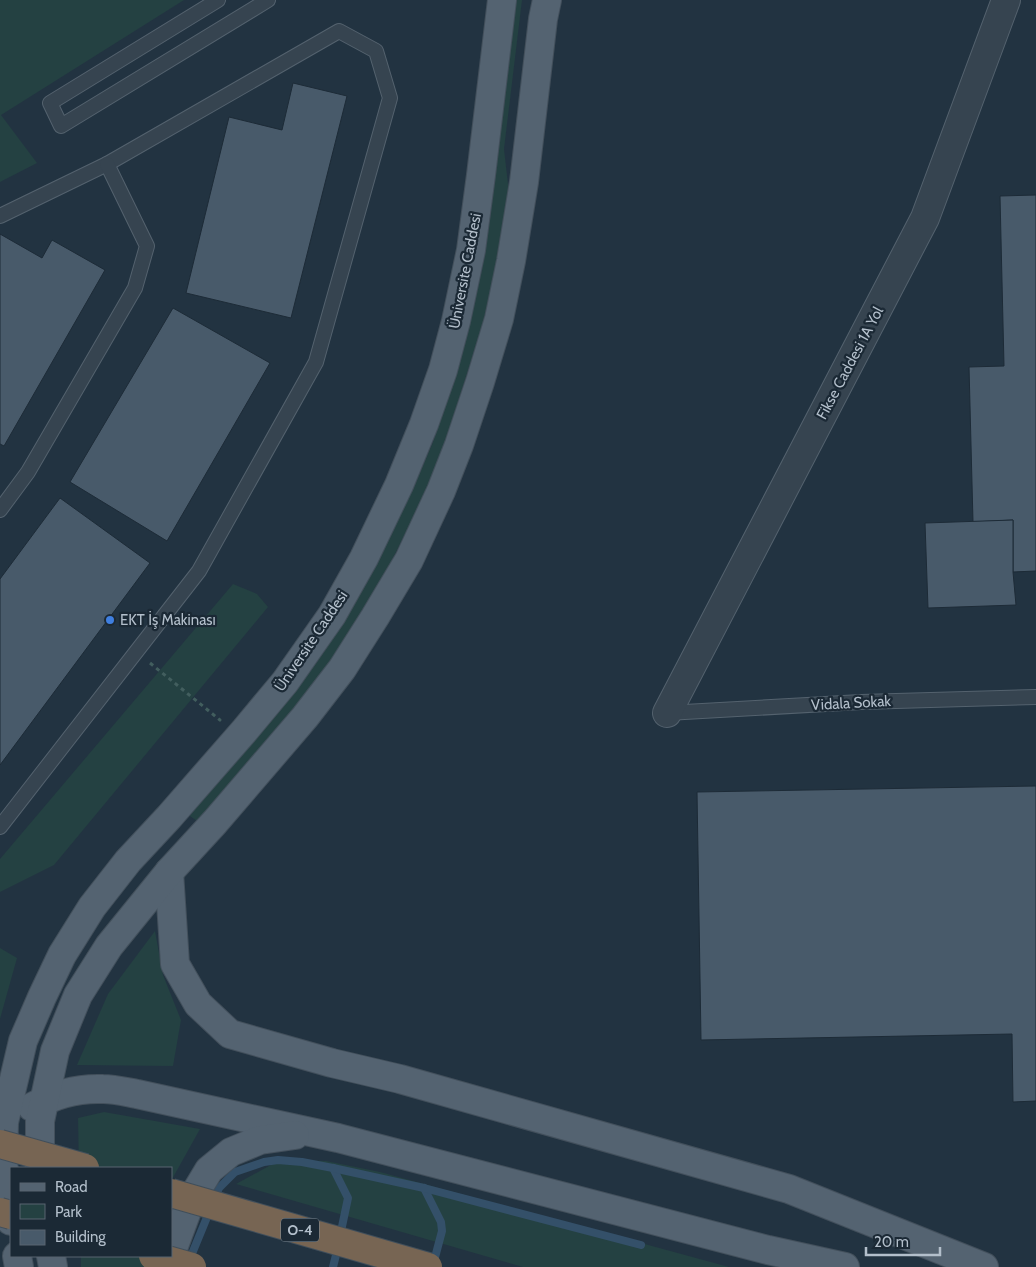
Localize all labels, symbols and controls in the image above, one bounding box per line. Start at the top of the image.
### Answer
street label: Üniversite Caddesi [445,212,485,330]
street label: Fikse Caddesi 1A Yol [813,303,887,422]
street label: Üniversite Caddesi [271,587,351,695]
place label: EKT İş Makinası [120,610,216,629]
marker: EKT İş Makinası [104,614,116,626]
street label: Vidala Sokak [810,692,892,714]
legend [10,1167,172,1257]
text: Road [55,1178,88,1196]
text: Park [55,1203,82,1221]
road number: O-4 [281,1218,319,1242]
scale bar [866,1224,940,1256]
text: Building [55,1228,106,1246]
text: 20 m [874,1233,909,1251]

